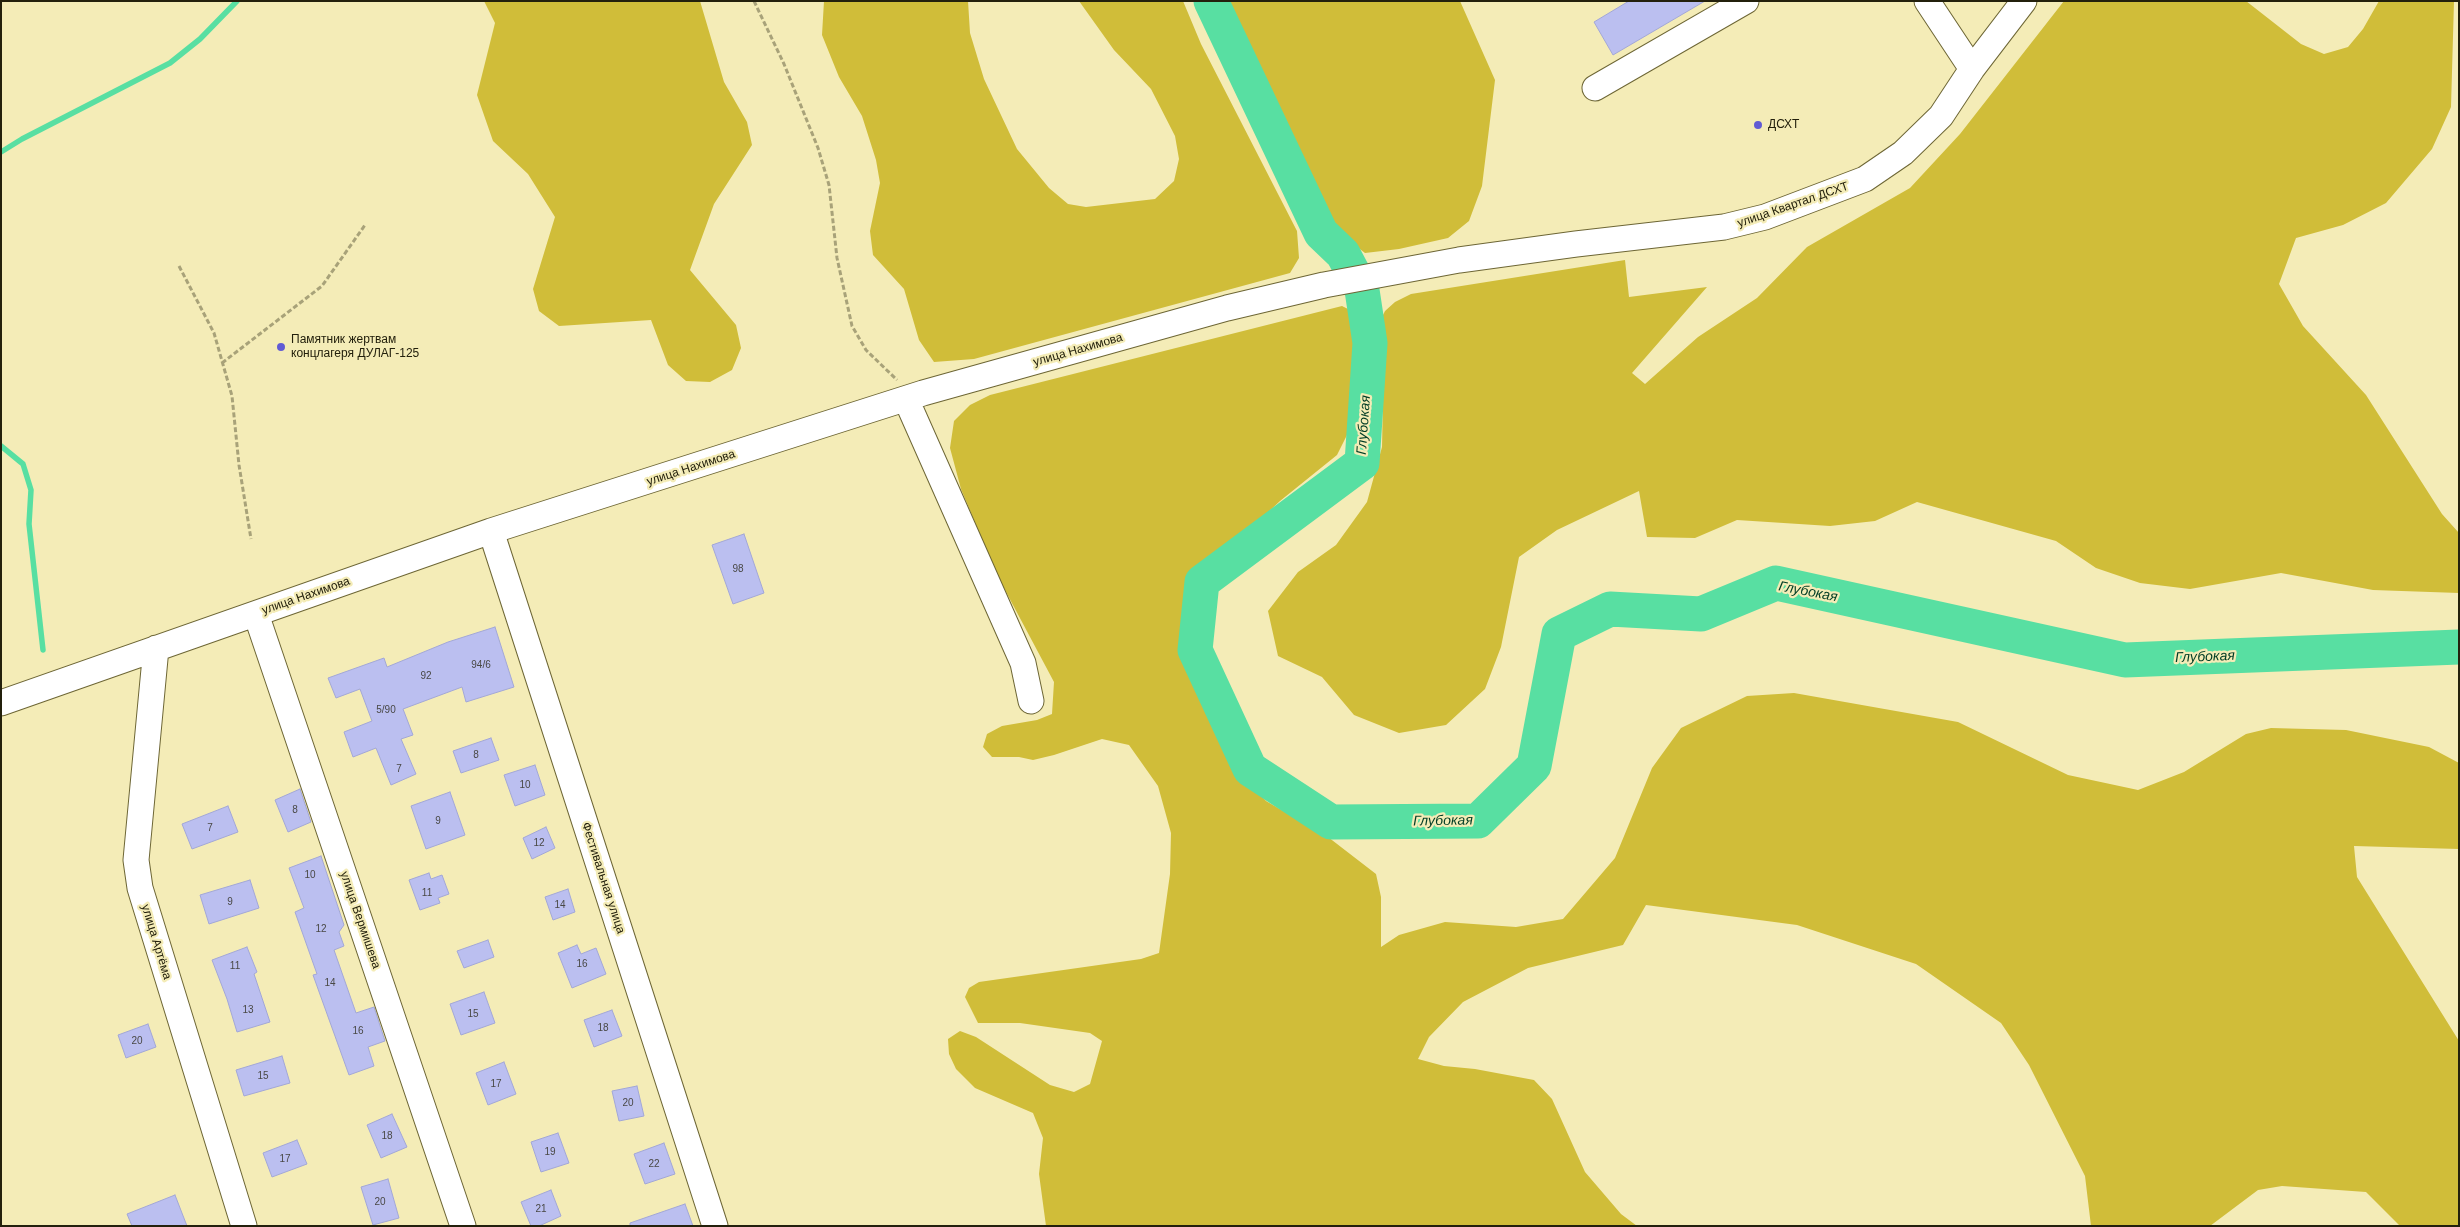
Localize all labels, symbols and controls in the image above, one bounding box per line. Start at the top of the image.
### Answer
place label: ДСХТ [1768,118,1799,132]
marker: ДСХТ [1752,119,1764,131]
street label: улица Квартал ДСХТ [1736,179,1850,231]
street label: улица Нахимова [1032,330,1124,370]
place label: Памятник жертвам концлагеря ДУЛАГ-125 [291,333,419,361]
marker: Памятник жертвам концлагеря ДУЛАГ-125 [275,341,287,353]
water label: Глубокая [1354,395,1374,455]
street label: улица Нахимова [645,447,737,489]
house number: 98 [732,563,744,575]
street label: улица Нахимова [260,574,352,618]
water label: Глубокая [1777,578,1839,606]
water label: Глубокая [2175,648,2235,666]
house number: 94/6 [471,659,491,671]
house number: 92 [420,670,432,682]
house number: 5/90 [376,704,396,716]
house number: 8 [473,749,479,761]
house number: 7 [396,763,402,775]
house number: 10 [519,779,531,791]
house number: 8 [292,804,298,816]
water label: Глубокая [1413,812,1473,830]
house number: 9 [435,815,441,827]
street label: Фестивальная улица [578,820,628,936]
house number: 7 [207,822,213,834]
house number: 12 [533,837,545,849]
house number: 10 [304,869,316,881]
street label: улица Вермишева [337,870,383,970]
house number: 11 [422,887,432,899]
house number: 9 [227,896,233,908]
house number: 14 [554,899,566,911]
street label: улица Артёма [138,903,174,981]
house number: 12 [315,923,327,935]
house number: 16 [576,958,588,970]
house number: 11 [230,960,240,972]
house number: 14 [324,977,336,989]
house number: 13 [242,1004,254,1016]
house number: 15 [467,1008,479,1020]
house number: 18 [597,1022,609,1034]
house number: 16 [352,1025,364,1037]
house number: 20 [131,1035,143,1047]
house number: 15 [257,1070,269,1082]
house number: 17 [490,1078,502,1090]
house number: 20 [622,1097,634,1109]
house number: 18 [381,1130,393,1142]
house number: 19 [544,1146,556,1158]
house number: 17 [279,1153,291,1165]
house number: 22 [648,1158,660,1170]
house number: 20 [374,1196,386,1208]
house number: 21 [535,1203,547,1215]

